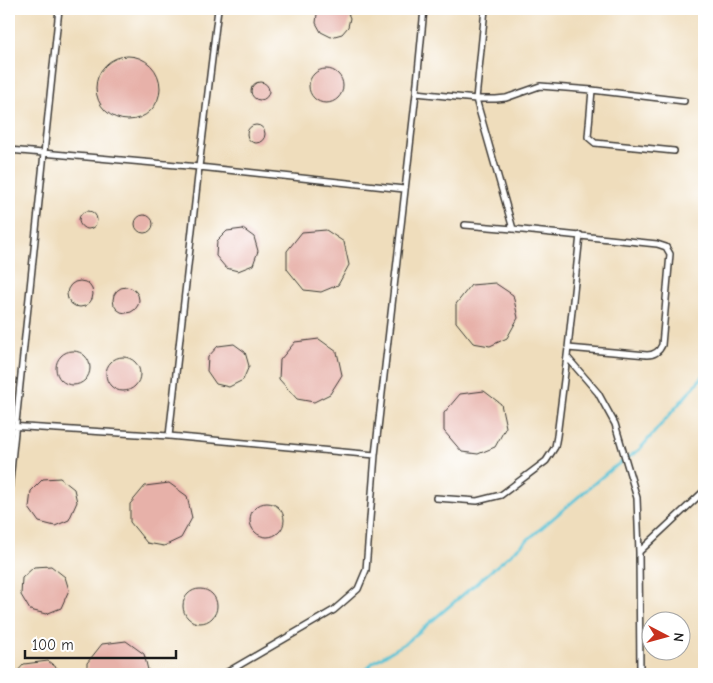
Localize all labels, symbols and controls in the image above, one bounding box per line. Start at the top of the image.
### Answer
north arrow [640,610,690,660]
scale bar [25,628,176,660]
text: N [670,632,687,643]
text: 100 m [32,636,74,654]

